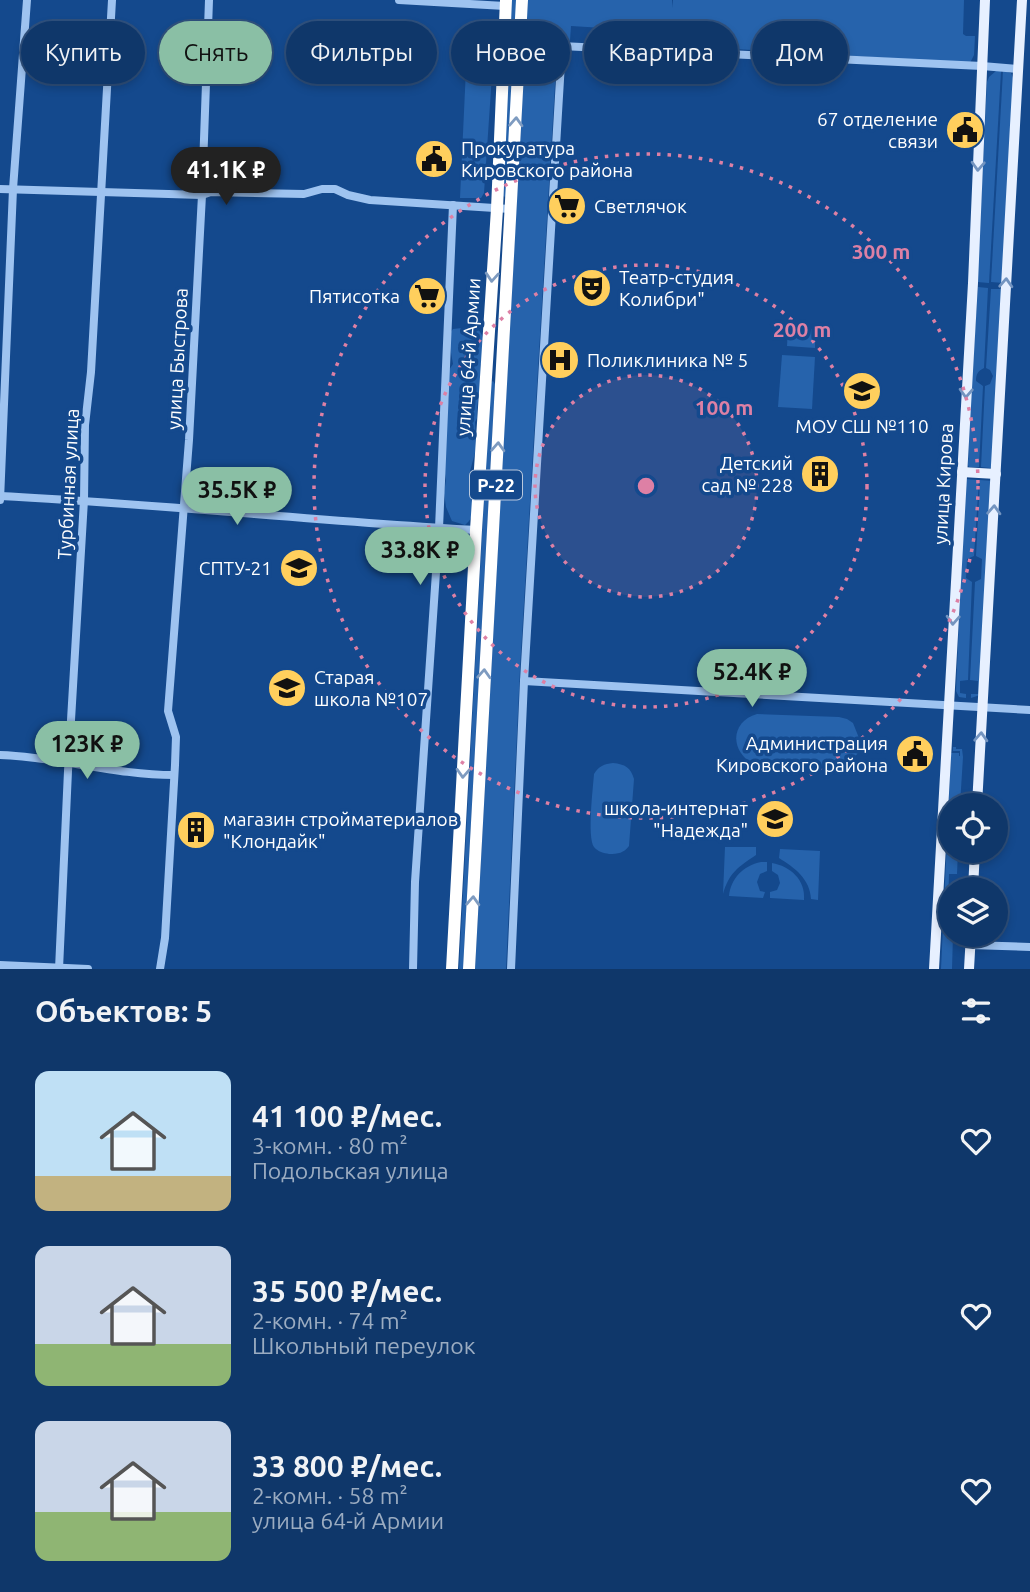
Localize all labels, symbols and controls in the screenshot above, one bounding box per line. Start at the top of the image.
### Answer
chip: Купить [21,21,145,84]
chip: Снять [159,21,272,84]
chip: Фильтры [286,21,437,84]
chip: Новое [451,21,570,84]
chip: Квартира [584,21,738,84]
chip: Дом [752,21,848,84]
place label: 67 отделение связи [817,108,938,152]
public building icon: 67 отделение связи [944,109,986,151]
one-way arrow [508,116,523,127]
place label: Прокуратура Кировского района [461,137,633,181]
public building icon: Прокуратура Кировского района [413,138,455,180]
pin: 41.1K ₽ [161,148,291,207]
text: 41.1K ₽ [187,157,265,182]
one-way arrow [970,161,985,172]
supermarket icon: Светлячок [546,185,588,227]
place label: Светлячок [594,195,687,217]
text: 300 m [852,239,910,263]
place label: Театр-студия Колибри" [619,266,734,310]
theatre icon: Театр-студия Колибри" [571,267,613,309]
one-way arrow [485,271,500,282]
supermarket icon: Пятисотка [406,275,448,317]
street label: улица 64-й Армии [451,277,485,437]
one-way arrow [999,277,1014,288]
place label: Пятисотка [309,285,400,307]
street label: улица Быстрова [162,287,192,431]
text: 200 m [773,317,831,341]
hospital icon: Поликлиника № 5 [539,339,581,381]
place label: Поликлиника № 5 [587,349,748,371]
school or university icon: МОУ СШ №110 [841,370,883,412]
one-way arrow [959,388,974,399]
text: 100 m [695,395,753,419]
street label: Турбинная улица [53,408,83,560]
place label: МОУ СШ №110 [795,415,929,437]
street label: улица Кирова [929,423,957,545]
one-way arrow [490,441,505,452]
place label: Детский сад № 228 [702,452,793,496]
building icon: Детский сад № 228 [799,453,841,495]
pin: 35.5K ₽ [172,468,302,527]
road number: Р-22 [470,471,522,500]
centre of rings [634,474,658,498]
text: 35.5K ₽ [198,477,276,502]
one-way arrow [986,504,1001,515]
pin: 33.8K ₽ [355,528,485,587]
text: 33.8K ₽ [381,537,459,562]
school or university icon: СПТУ-21 [278,547,320,589]
place label: СПТУ-21 [199,557,272,579]
one-way arrow [946,615,961,626]
pin: 52.4K ₽ [687,650,817,709]
text: 52.4K ₽ [713,659,791,684]
place label: Старая школа №107 [314,666,428,710]
school or university icon: Старая школа №107 [266,667,308,709]
one-way arrow [477,668,492,679]
pin: 123K ₽ [30,722,144,781]
text: 123K ₽ [51,731,123,756]
one-way arrow [973,731,988,742]
place label: Администрация Кировского района [716,732,888,776]
public building icon: Администрация Кировского района [894,733,936,775]
one-way arrow [455,768,470,779]
map controls [938,793,1008,947]
button: locate [938,793,1008,863]
place label: школа-интернат "Надежда" [604,797,749,841]
school or university icon: школа-интернат "Надежда" [754,798,796,840]
place label: магазин стройматериалов "Клондайк" [223,808,458,852]
building icon: магазин стройматериалов "Клондайк" [175,809,217,851]
button: layers [938,877,1008,947]
one-way arrow [465,895,480,906]
icon: filters [957,992,995,1030]
text: Объектов: 5 [35,994,212,1028]
icon: home [91,1099,175,1183]
text: 41 100 ₽/мес. [252,1099,442,1133]
icon: heart [957,1122,995,1160]
text: 3-комн. · 80 m² [252,1133,408,1158]
text: Подольская улица [252,1158,449,1183]
icon: home [91,1274,175,1358]
text: 35 500 ₽/мес. [252,1274,442,1308]
icon: heart [957,1297,995,1335]
text: 2-комн. · 74 m² [252,1308,408,1333]
text: Школьный переулок [252,1333,476,1358]
icon: home [91,1449,175,1533]
text: 33 800 ₽/мес. [252,1449,442,1483]
icon: heart [957,1472,995,1510]
text: 2-комн. · 58 m² [252,1483,408,1508]
text: улица 64-й Армии [252,1508,444,1533]

